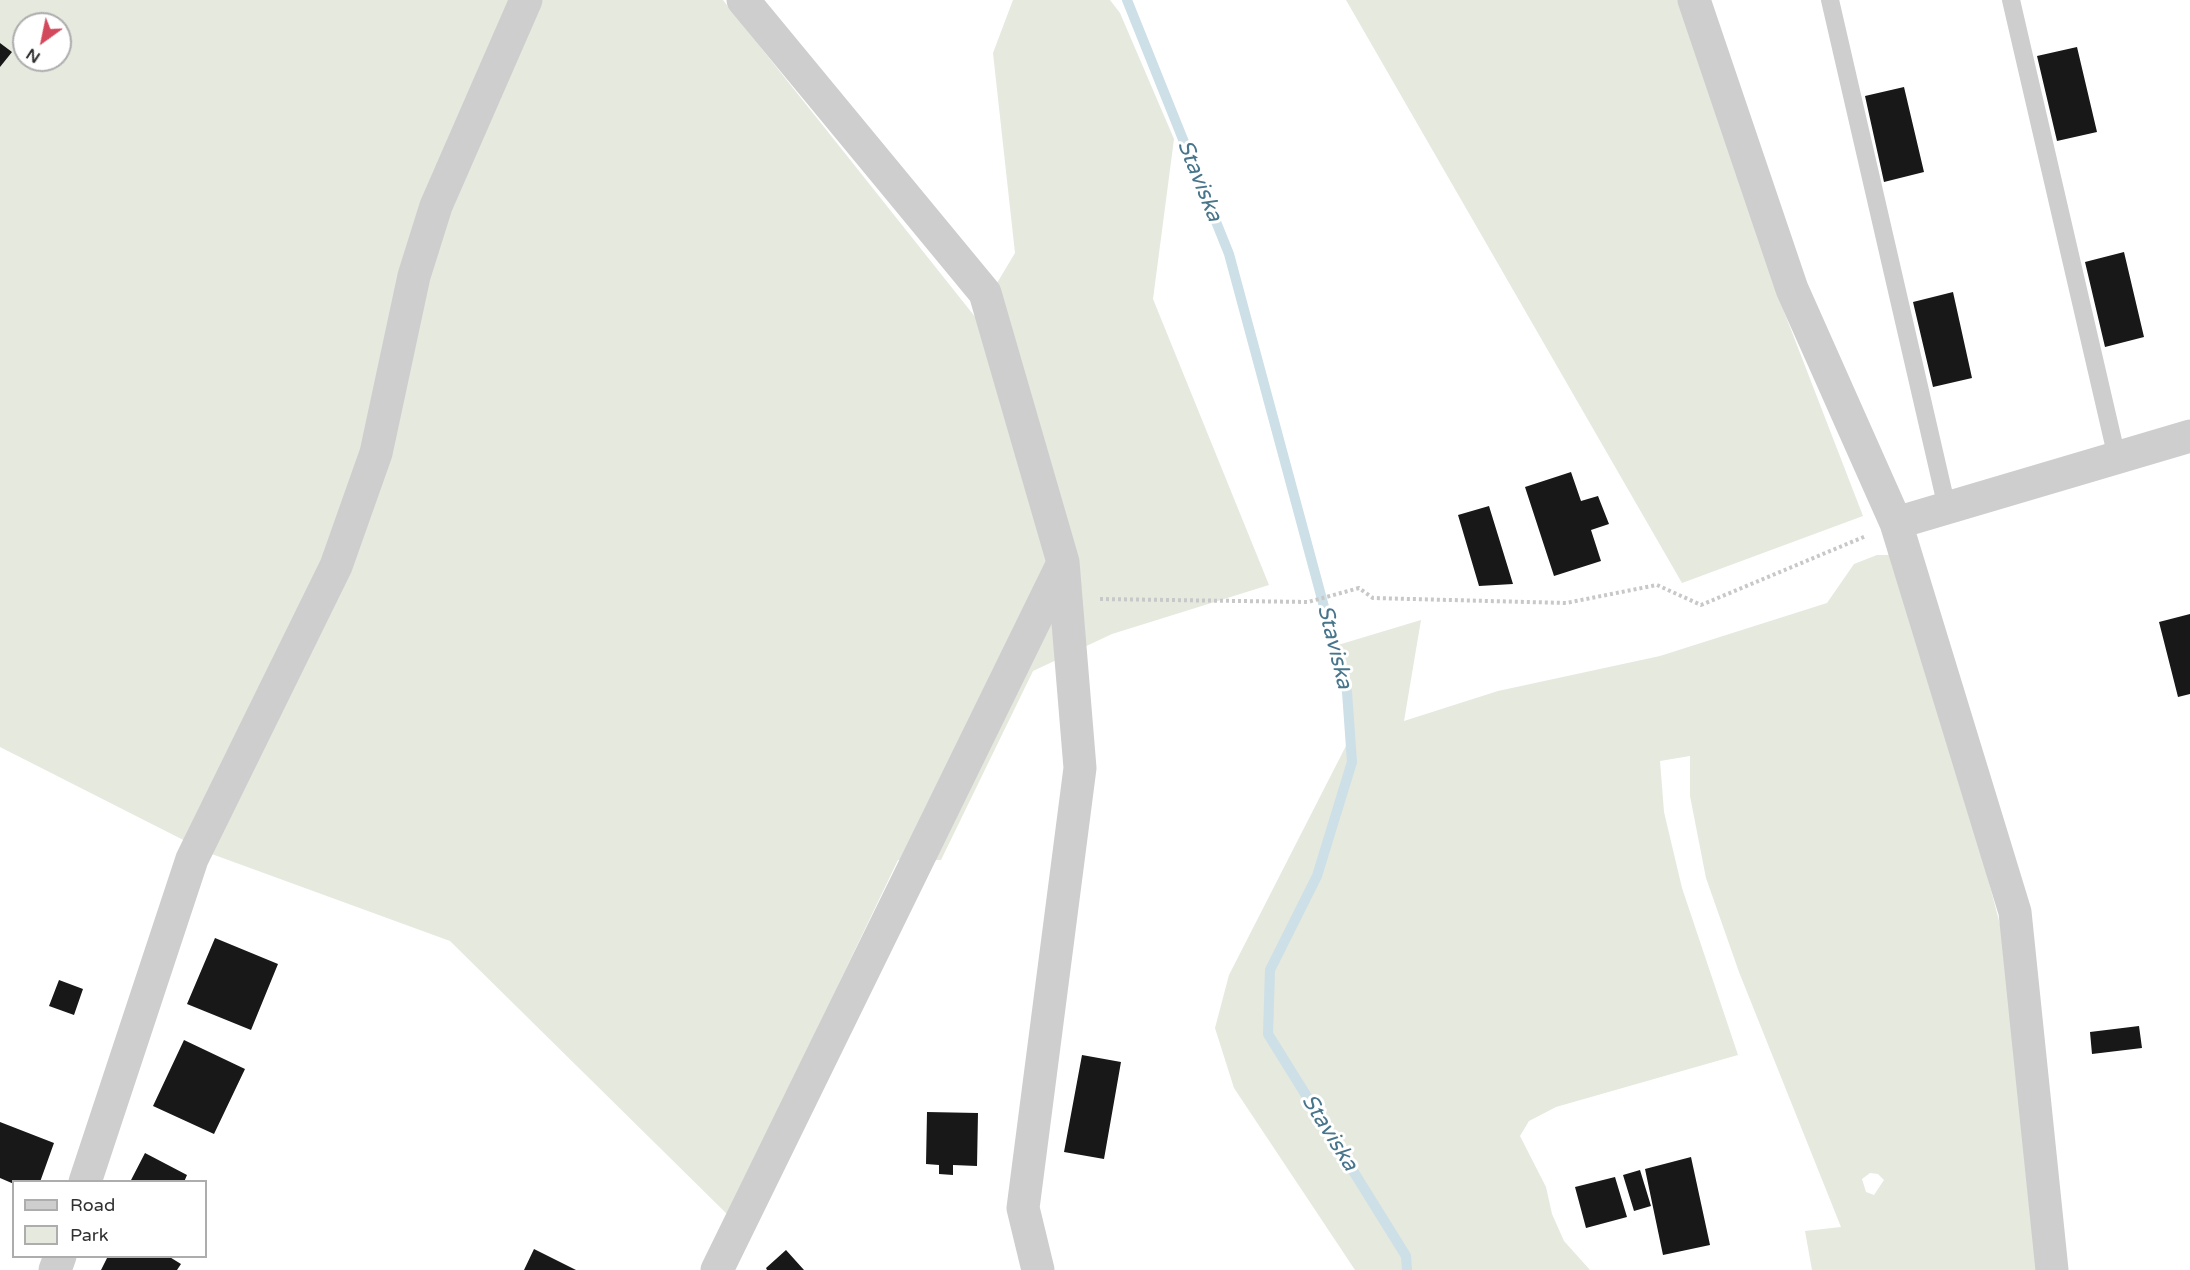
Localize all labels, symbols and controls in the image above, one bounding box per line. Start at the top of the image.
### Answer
north arrow [12,12,72,72]
text: N [22,44,44,67]
water label: Staviska [1171,136,1227,226]
water label: Staviska [1311,602,1357,692]
water label: Staviska [1295,1090,1363,1176]
legend [12,1180,207,1258]
text: Road [70,1194,115,1216]
text: Park [70,1224,108,1246]

